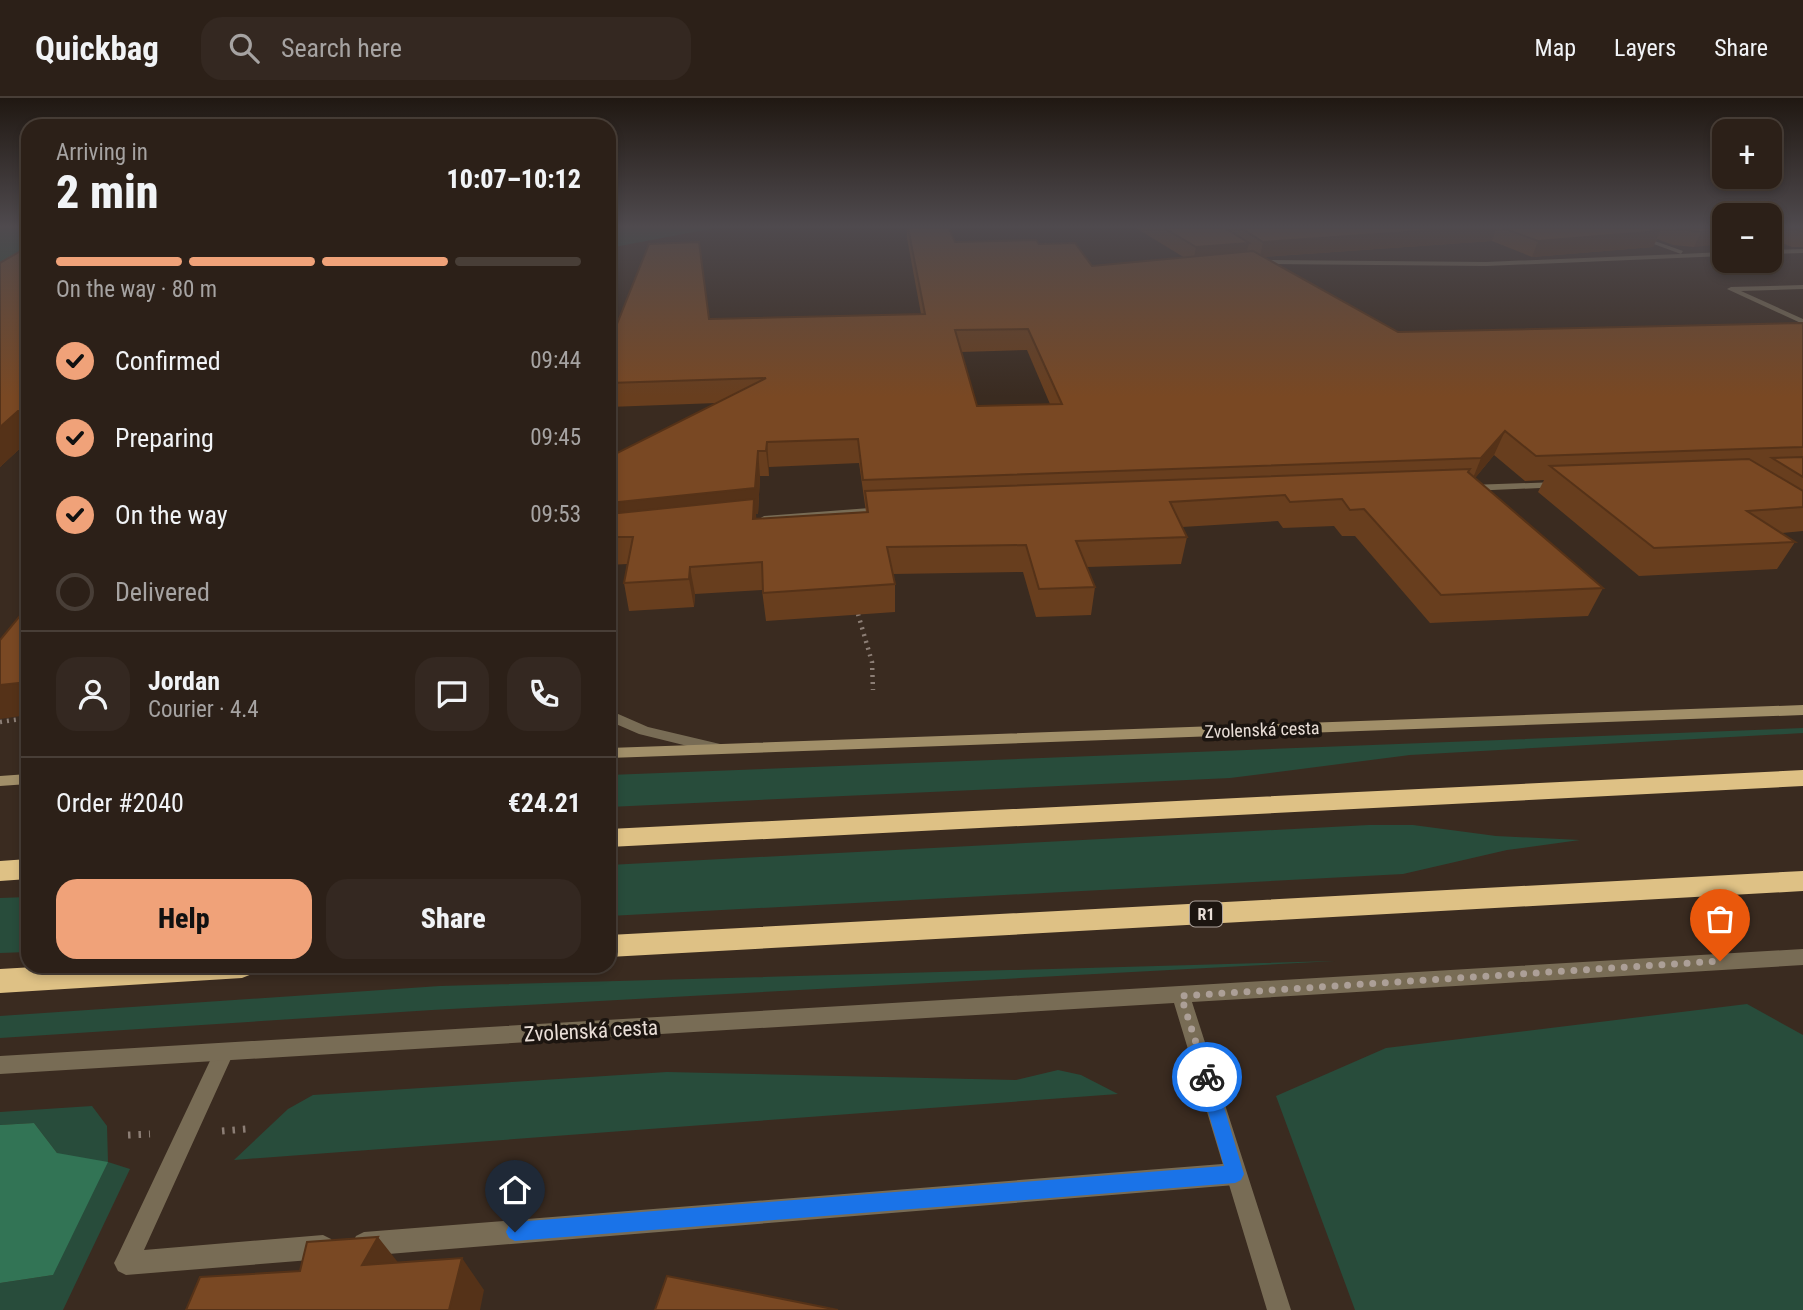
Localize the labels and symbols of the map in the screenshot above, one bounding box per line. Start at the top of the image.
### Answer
street label: Zvolenská cesta [1204,717,1320,742]
pin [1690,889,1750,961]
road number: R1 [1190,902,1222,926]
street label: Zvolenská cesta [523,1016,659,1046]
courier [1172,1042,1242,1112]
pin [485,1160,545,1232]

